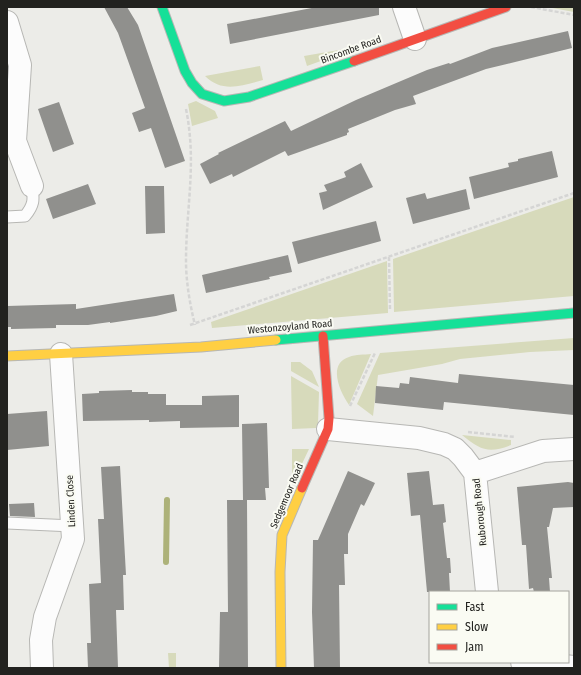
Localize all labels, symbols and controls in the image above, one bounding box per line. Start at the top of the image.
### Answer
street label: Bincombe Road [319,33,383,67]
street label: Westonzoyland Road [247,317,333,337]
street label: Sedgemoor Road [268,462,306,530]
street label: Linden Close [64,475,78,527]
street label: Ruborough Road [470,478,490,546]
legend [429,591,569,663]
text: Fast [465,600,484,614]
text: Slow [465,620,488,634]
text: Jam [465,640,483,654]

